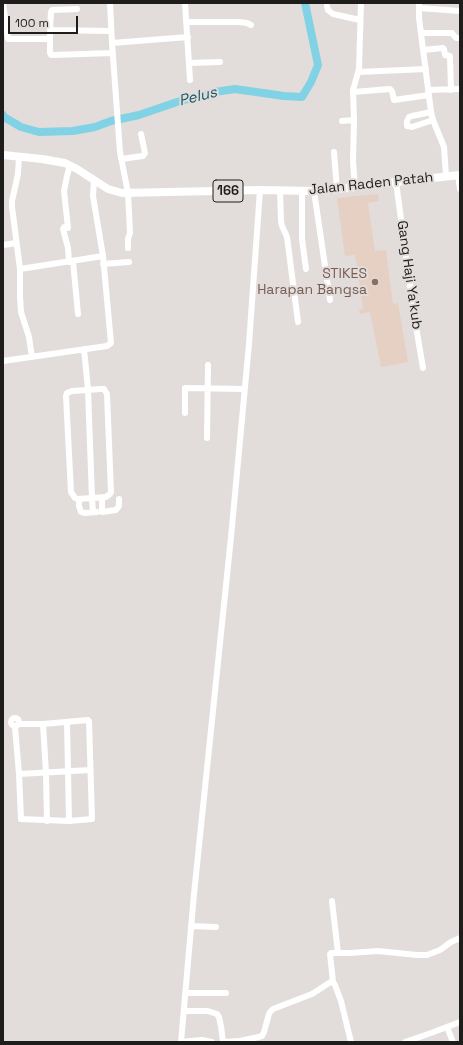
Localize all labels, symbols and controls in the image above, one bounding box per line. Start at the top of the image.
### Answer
scale bar [10,8,80,34]
text: 100 m [15,15,49,31]
water label: Pelus [177,84,219,110]
street label: Jalan Raden Patah [308,169,434,199]
road number: 166 [213,180,243,202]
street label: Gang Haji Ya'kub [393,219,425,331]
place label: STIKES Harapan Bangsa [257,266,367,298]
marker: STIKES Harapan Bangsa [370,277,380,287]

